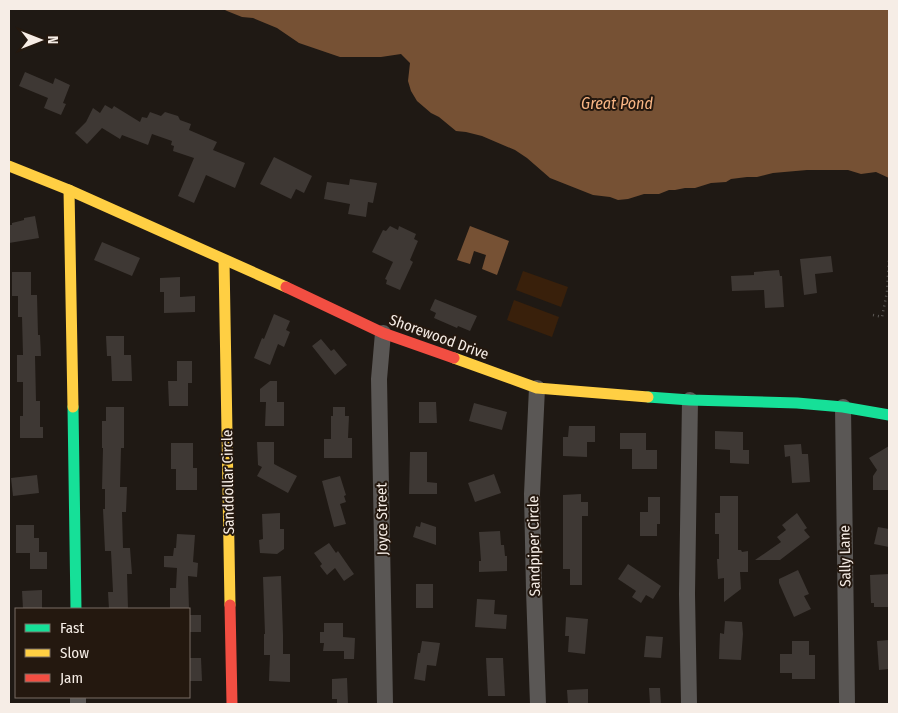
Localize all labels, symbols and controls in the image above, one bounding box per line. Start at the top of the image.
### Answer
north arrow [15,15,65,65]
text: N [44,36,61,44]
water label: Great Pond [581,94,653,113]
street label: Shorewood Drive [387,311,491,363]
street label: Sanddollar Circle [218,430,238,534]
street label: Joyce Street [372,483,392,555]
street label: Sandpiper Circle [524,496,544,596]
street label: Sally Lane [835,525,855,587]
legend [15,608,190,698]
text: Fast [60,619,84,637]
text: Slow [60,644,89,662]
text: Jam [60,669,83,687]

